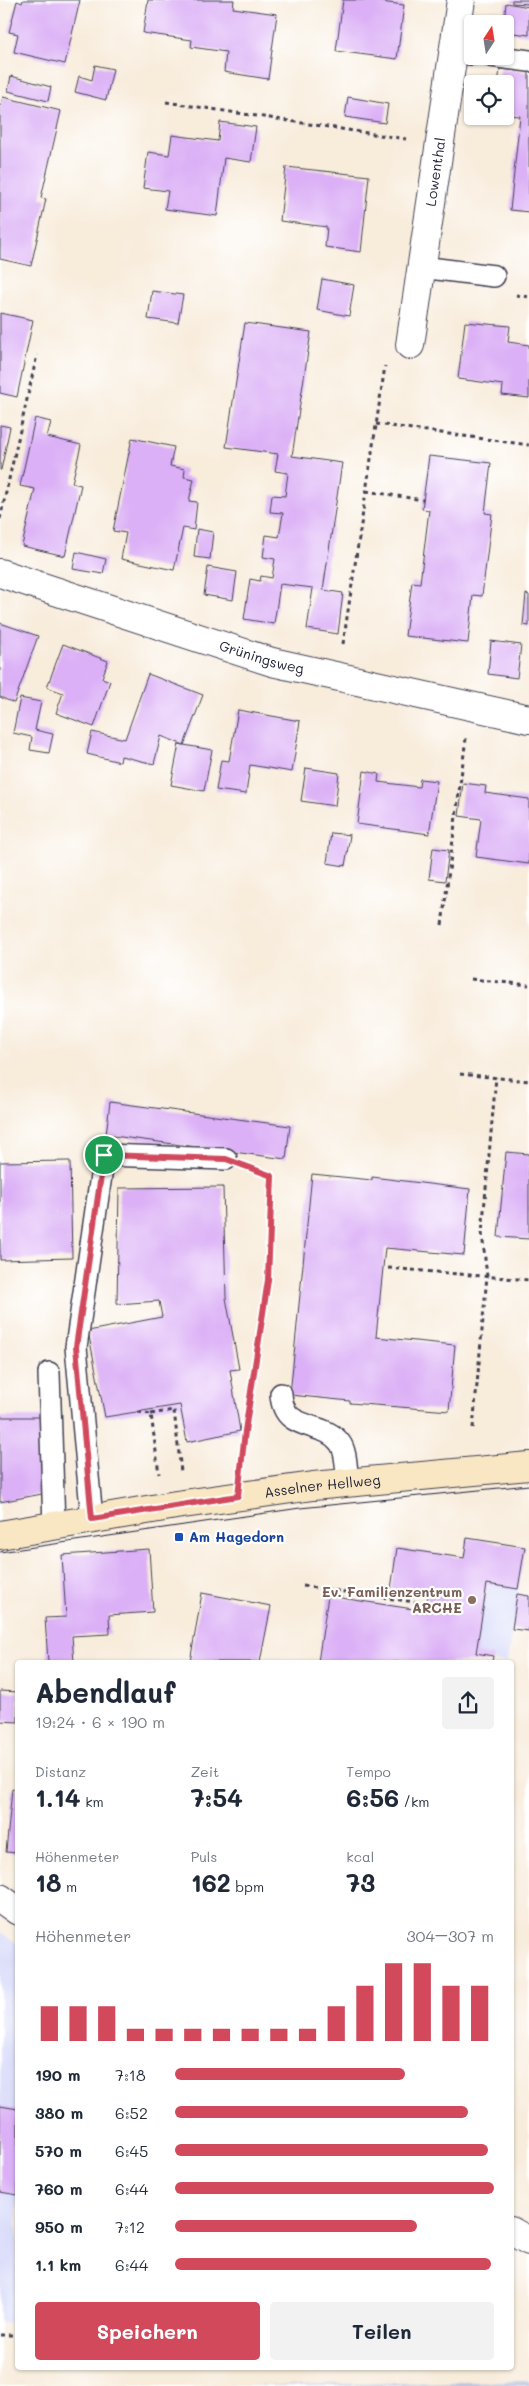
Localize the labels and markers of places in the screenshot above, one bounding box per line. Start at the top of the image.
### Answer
pin [83,1134,125,1176]
place label: Am Hagedorn [189,1527,284,1546]
marker: Am Hagedorn [173,1531,185,1543]
place label: Ev. Familienzentrum ARCHE [322,1582,462,1617]
marker: Ev. Familienzentrum ARCHE [466,1594,478,1606]

